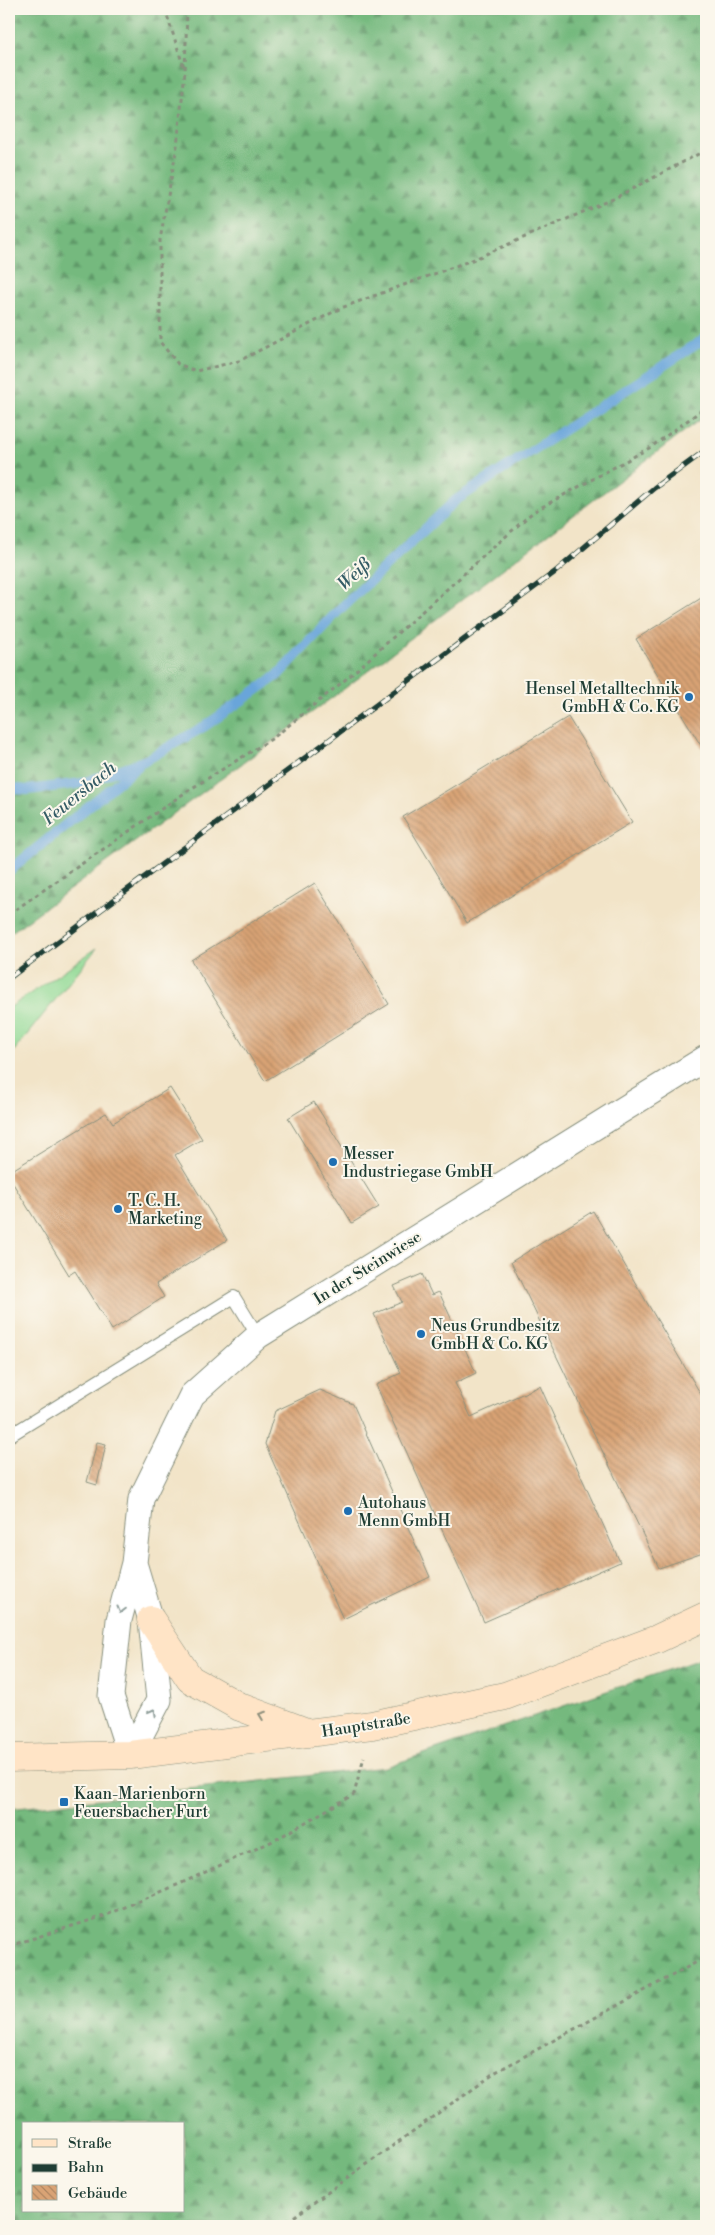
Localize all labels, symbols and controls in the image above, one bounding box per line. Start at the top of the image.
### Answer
water label: Weiß [333,553,376,596]
place label: Hensel Metalltechnik GmbH & Co. KG [525,679,681,717]
marker: Hensel Metalltechnik GmbH & Co. KG [683,691,695,703]
water label: Feuersbach [38,756,122,830]
place label: Messer Industriegase GmbH [343,1144,493,1182]
marker: Messer Industriegase GmbH [327,1156,339,1168]
place label: T. C. H. Marketing [128,1191,203,1229]
marker: T. C. H. Marketing [112,1203,124,1215]
street label: In der Steinwiese [310,1227,425,1309]
place label: Neus Grundbesitz GmbH & Co. KG [431,1316,560,1354]
marker: Neus Grundbesitz GmbH & Co. KG [415,1328,427,1340]
place label: Autohaus Menn GmbH [357,1493,451,1531]
marker: Autohaus Menn GmbH [342,1505,354,1517]
one-way arrow [116,1606,127,1615]
one-way arrow [147,1708,157,1717]
street label: Hauptstraße [320,1708,412,1742]
one-way arrow [258,1711,267,1721]
place label: Kaan-Marienborn Feuersbacher Furt [74,1784,209,1822]
marker: Kaan-Marienborn Feuersbacher Furt [58,1796,70,1808]
legend [22,2122,185,2212]
text: Straße [68,2134,112,2153]
text: Bahn [67,2158,104,2177]
text: Gebäude [68,2184,127,2203]

